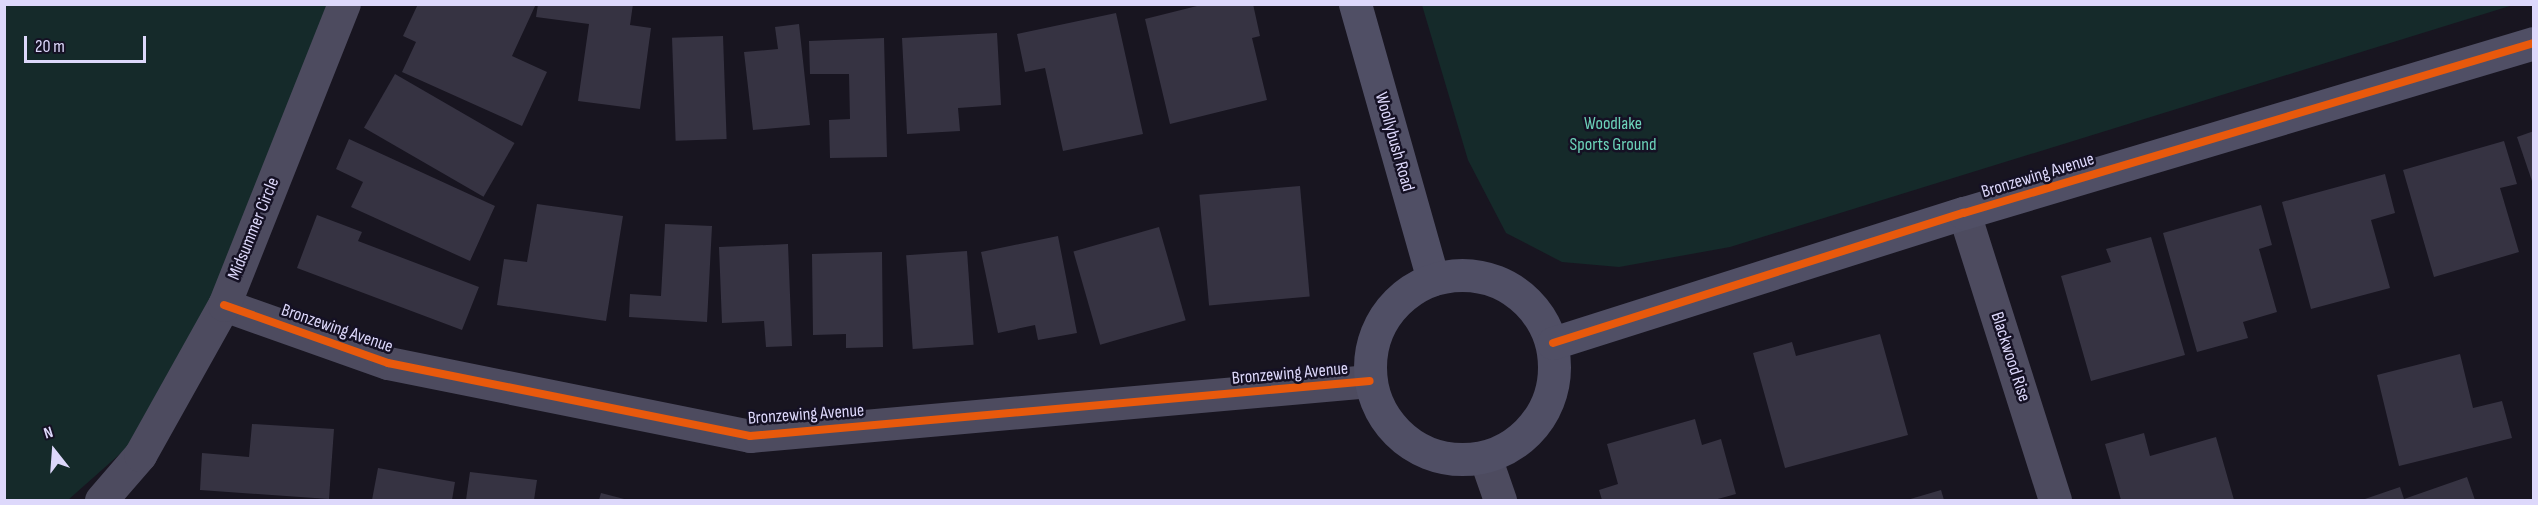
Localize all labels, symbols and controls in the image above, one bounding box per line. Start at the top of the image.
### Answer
scale bar [27,24,148,62]
text: 20 m [35,36,65,57]
street label: Woollybush Road [1370,90,1418,194]
park label: Woodlake Sports Ground [1570,114,1656,156]
street label: Bronzewing Avenue [1979,149,2097,203]
street label: Midsummer Circle [224,175,284,283]
street label: Bronzewing Avenue [278,300,396,358]
street label: Blackwood Rise [1985,309,2035,405]
street label: Bronzewing Avenue [1231,358,1349,390]
street label: Bronzewing Avenue [747,400,865,430]
north arrow [24,421,84,481]
text: N [42,423,55,444]

